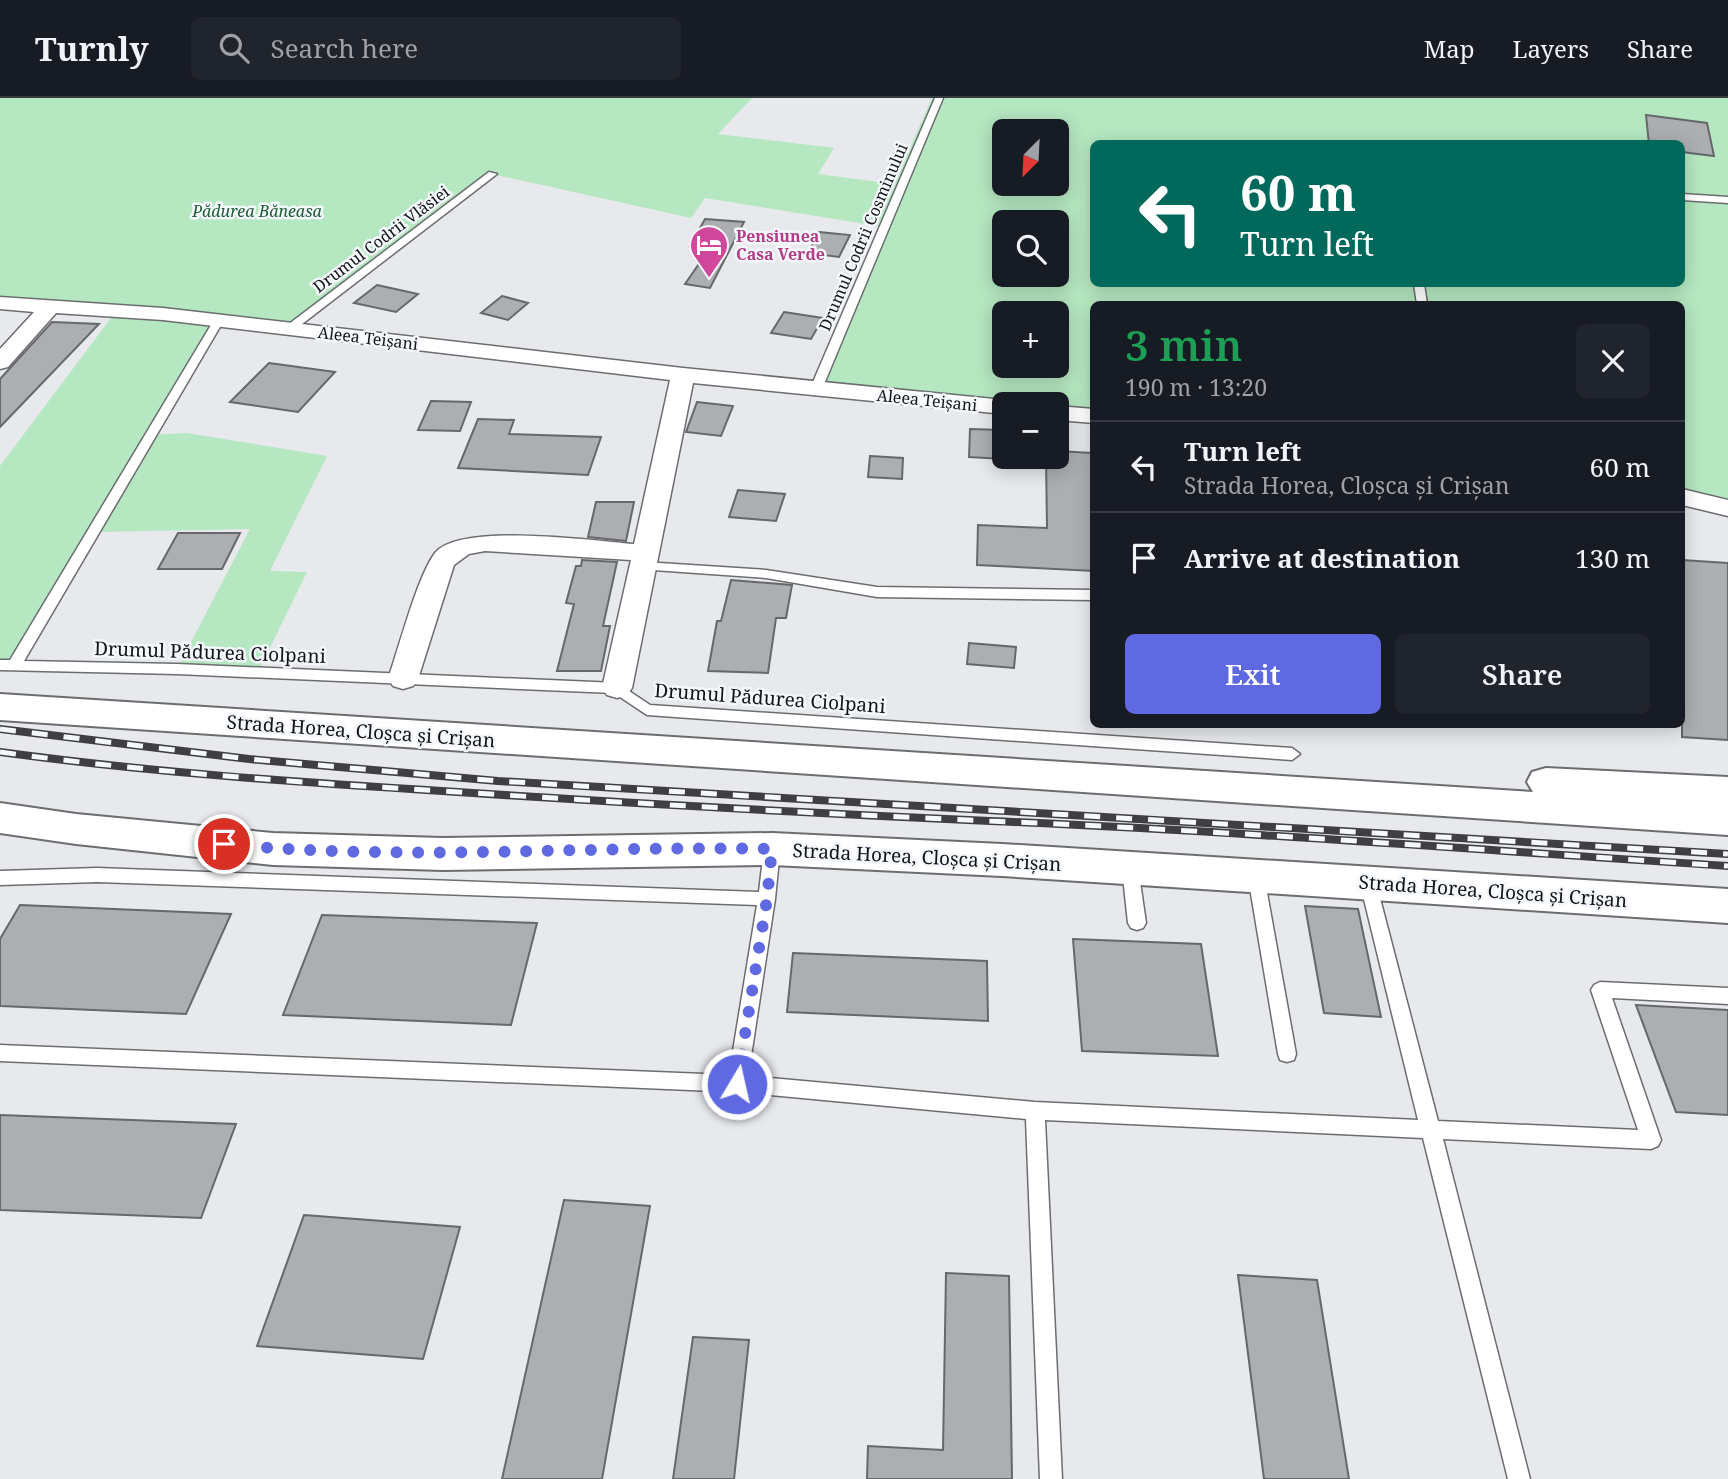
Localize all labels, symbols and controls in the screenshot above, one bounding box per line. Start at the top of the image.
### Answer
search box [191,17,681,80]
text: Turnly [35,26,149,71]
icon: search [215,29,253,67]
text: Search here [271,30,418,66]
text: Map [1424,32,1475,65]
text: Layers [1513,32,1589,65]
text: Share [1627,32,1693,65]
north arrow [992,119,1069,196]
map controls [992,119,1069,469]
street label: Drumul Codrii Cosminului [813,140,913,334]
text: 60 m [1240,159,1356,225]
icon: left [1125,168,1216,259]
street label: Drumul Codrii Vlăsiei [308,180,454,298]
park label: Pădurea Băneasa [191,200,323,222]
button: search [992,210,1069,287]
text: Turn left [1240,222,1374,265]
hotel icon: Pensiunea Casa Verde [688,224,730,279]
place label: Pensiunea Casa Verde [736,225,825,265]
button: + [992,301,1069,378]
text: 3 min [1125,316,1242,373]
street label: Aleea Teișani [317,321,419,355]
button: close [1576,324,1650,398]
text: 190 m · 13:20 [1125,371,1267,403]
street label: Aleea Teișani [876,384,978,416]
button: − [992,392,1069,469]
text: Turn left [1184,433,1301,469]
icon: left [1125,448,1163,486]
text: 60 m [1590,449,1650,485]
text: Strada Horea, Cloșca și Crișan [1184,469,1510,501]
icon: arrive [1125,539,1163,577]
text: Arrive at destination [1184,540,1460,576]
text: 130 m [1575,540,1650,576]
button: Exit [1125,634,1381,714]
button: Share [1395,634,1650,714]
street label: Drumul Pădurea Ciolpani [94,635,326,669]
street label: Drumul Pădurea Ciolpani [654,677,886,719]
street label: Strada Horea, Cloșca și Crișan [226,709,496,753]
pin [194,814,254,874]
icon: arrive [205,825,243,863]
street label: Strada Horea, Cloșca și Crișan [792,837,1062,877]
street label: Strada Horea, Cloșca și Crișan [1358,869,1628,913]
position arrow [700,1047,774,1121]

